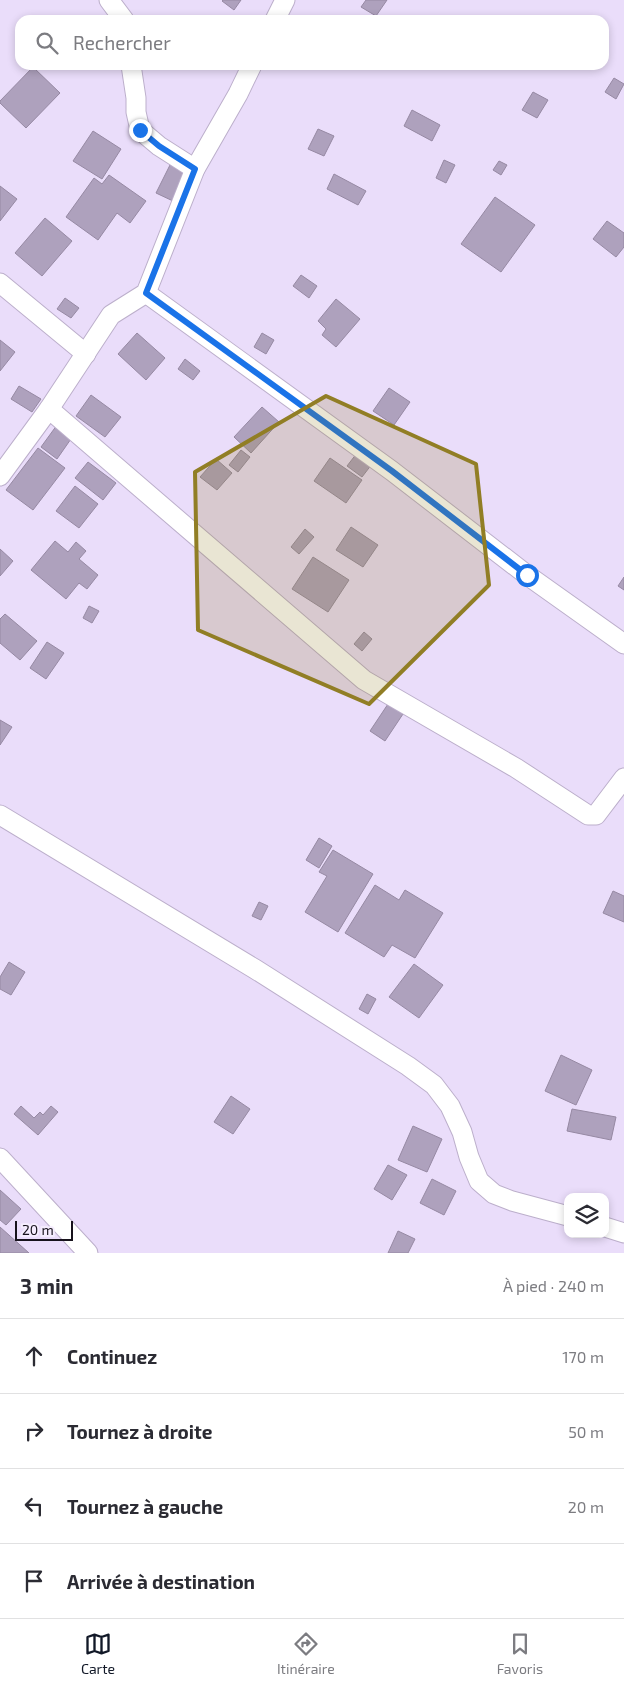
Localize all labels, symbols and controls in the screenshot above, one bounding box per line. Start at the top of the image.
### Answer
search box [15,15,609,70]
icon: search [33,29,61,57]
text: Rechercher [73,31,171,54]
route end [129,119,152,142]
route start [516,564,539,587]
map controls [564,1193,609,1238]
button: layers [564,1193,609,1238]
scale bar [15,1218,72,1241]
text: 20 m [22,1221,54,1238]
text: 3 min [20,1273,73,1298]
text: À pied · 240 m [503,1276,604,1295]
icon: ahead [20,1342,48,1370]
text: Continuez [67,1345,157,1368]
text: 170 m [562,1347,604,1366]
icon: right [20,1417,48,1445]
text: Tournez à droite [67,1420,213,1443]
text: 50 m [568,1422,604,1441]
icon: left [20,1492,48,1520]
text: Tournez à gauche [67,1495,223,1518]
text: 20 m [568,1497,604,1516]
icon: arrive [20,1567,48,1595]
text: Arrivée à destination [67,1570,255,1593]
tab: Carte [81,1630,115,1677]
tab: Itinéraire [277,1630,335,1677]
tab: Favoris [497,1630,543,1677]

